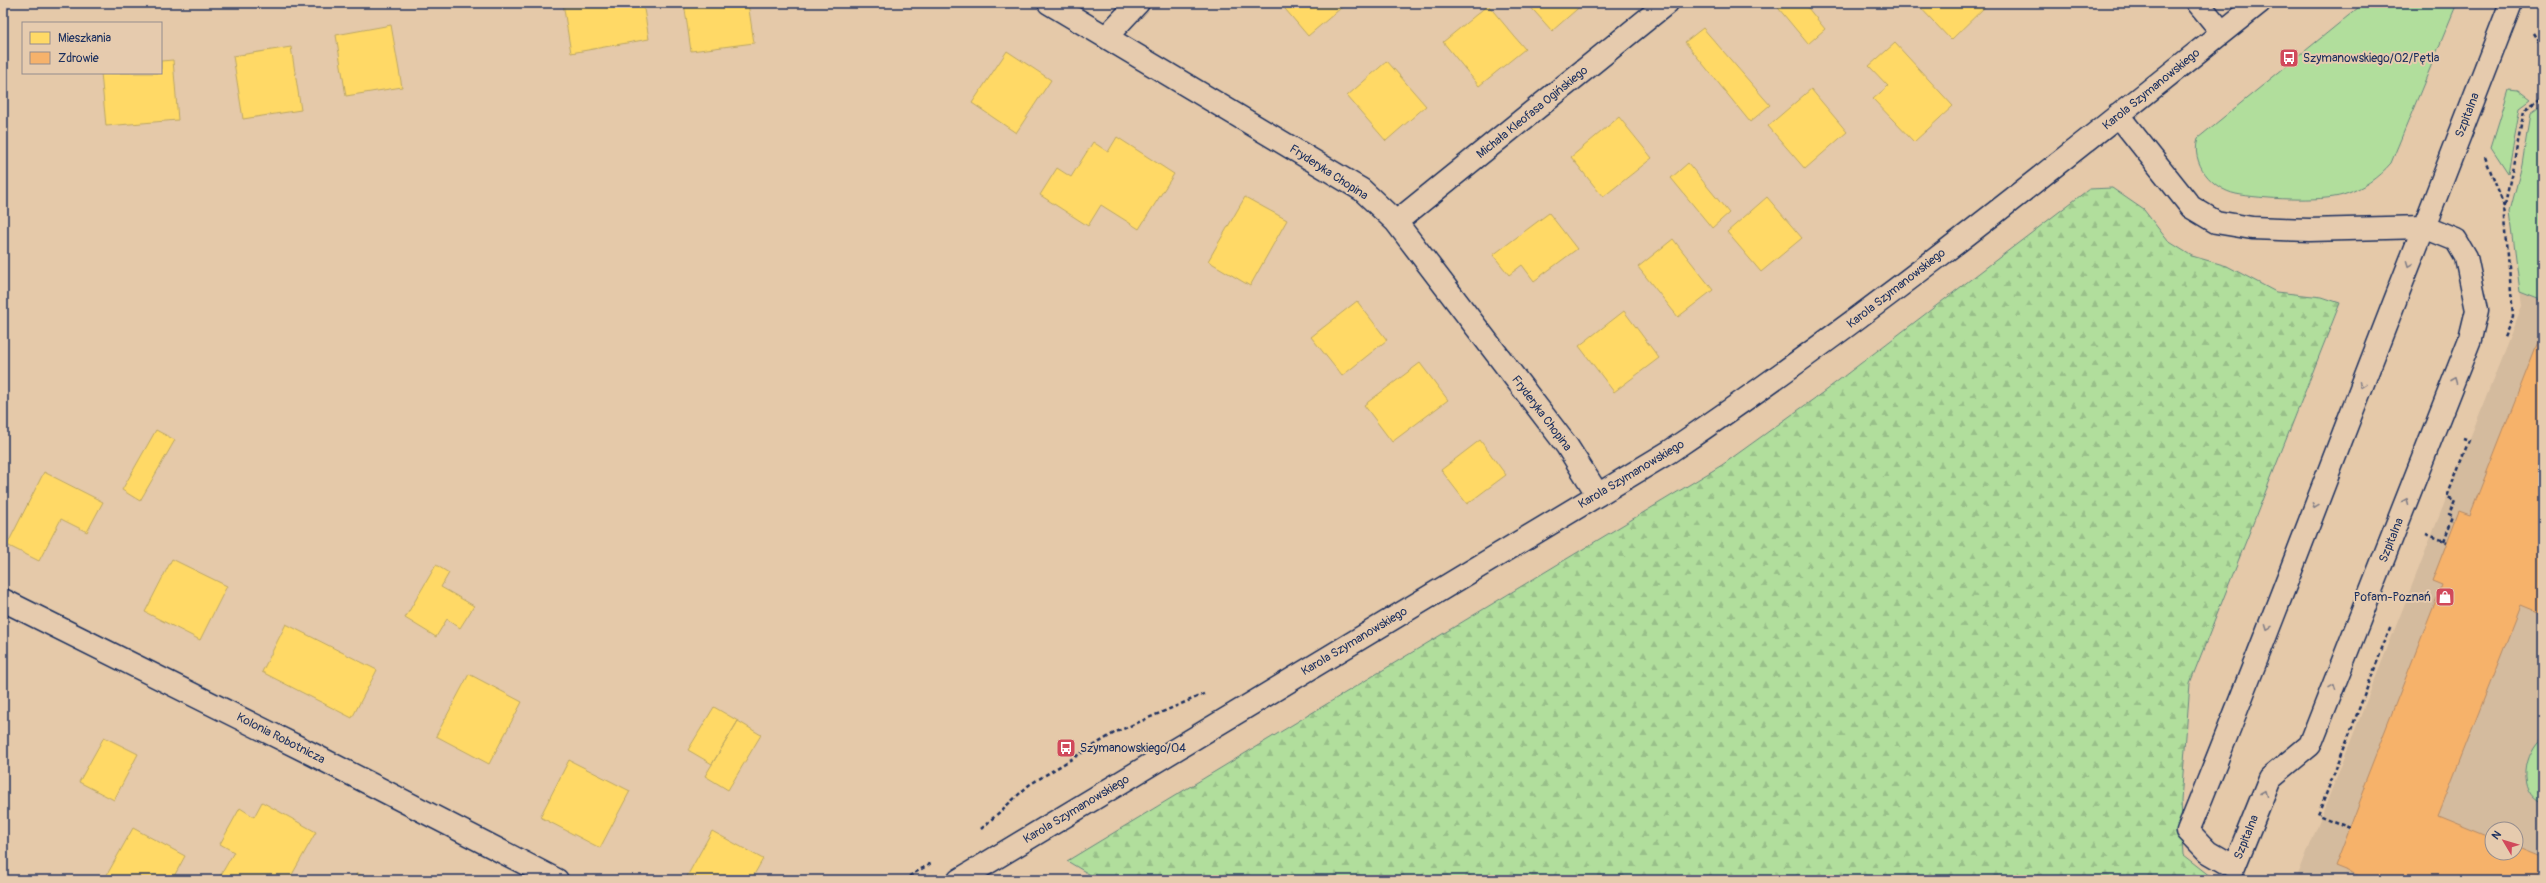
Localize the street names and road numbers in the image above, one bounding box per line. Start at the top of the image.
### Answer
street label: Karola Szymanowskiego [2100,45,2203,133]
street label: Michała Kleofasa Ogińskiego [1474,63,1591,162]
street label: Szpitalna [2452,90,2483,140]
street label: Fryderyka Chopina [1287,141,1371,204]
street label: Karola Szymanowskiego [1844,245,1949,332]
street label: Fryderyka Chopina [1508,373,1575,454]
street label: Karola Szymanowskiego [1576,437,1687,512]
street label: Szpitalna [2376,515,2407,565]
street label: Karola Szymanowskiego [1299,604,1410,679]
street label: Kolonia Robotnicza [234,710,328,767]
street label: Karola Szymanowskiego [1021,772,1132,847]
street label: Szpitalna [2231,812,2262,862]

